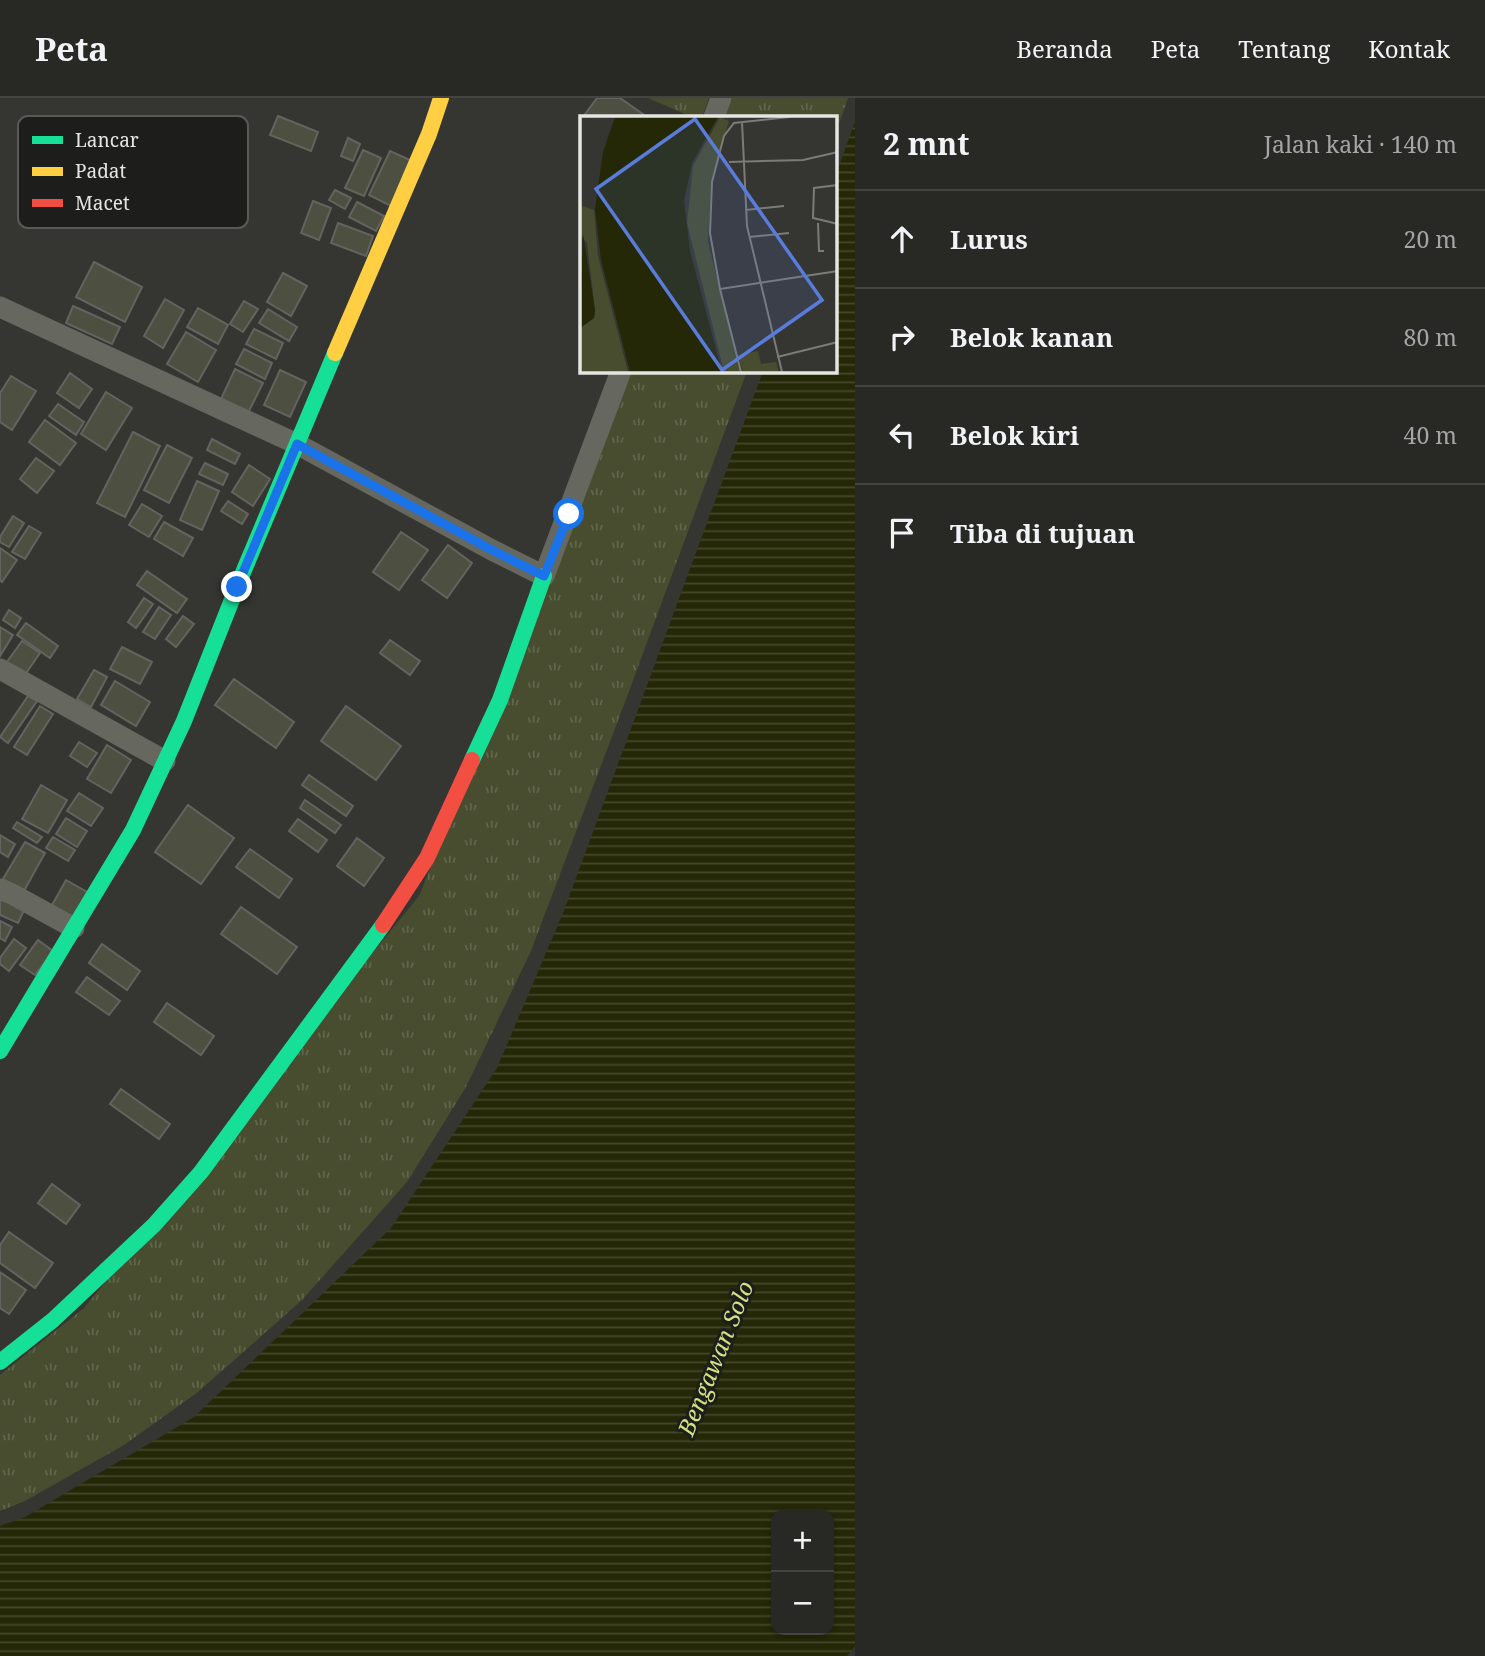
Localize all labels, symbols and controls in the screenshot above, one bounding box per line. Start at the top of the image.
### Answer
text: Peta [35,26,108,71]
text: Beranda [1016,32,1113,65]
text: Peta [1151,32,1200,65]
text: Tentang [1238,32,1330,65]
text: Kontak [1368,32,1450,65]
legend [18,116,248,228]
inset map [580,116,838,373]
text: 2 mnt [883,123,970,164]
text: Lancar [75,127,139,153]
text: Jalan kaki · 140 m [1264,128,1457,160]
text: Padat [75,158,127,184]
text: Macet [75,190,130,216]
icon: ahead [883,220,921,258]
text: Lurus [950,221,1028,257]
text: 20 m [1404,223,1457,255]
icon: right [883,318,921,356]
text: Belok kanan [950,319,1113,355]
text: 80 m [1404,321,1457,353]
icon: left [883,416,921,454]
text: Belok kiri [950,417,1079,453]
text: 40 m [1404,419,1457,451]
route start [553,498,584,529]
icon: arrive [883,514,921,552]
text: Tiba di tujuan [950,515,1135,551]
route end [221,571,252,602]
water label: Bengawan Solo [669,1276,761,1441]
map controls [771,1509,834,1635]
button: + [771,1509,834,1572]
button: − [771,1572,834,1635]

